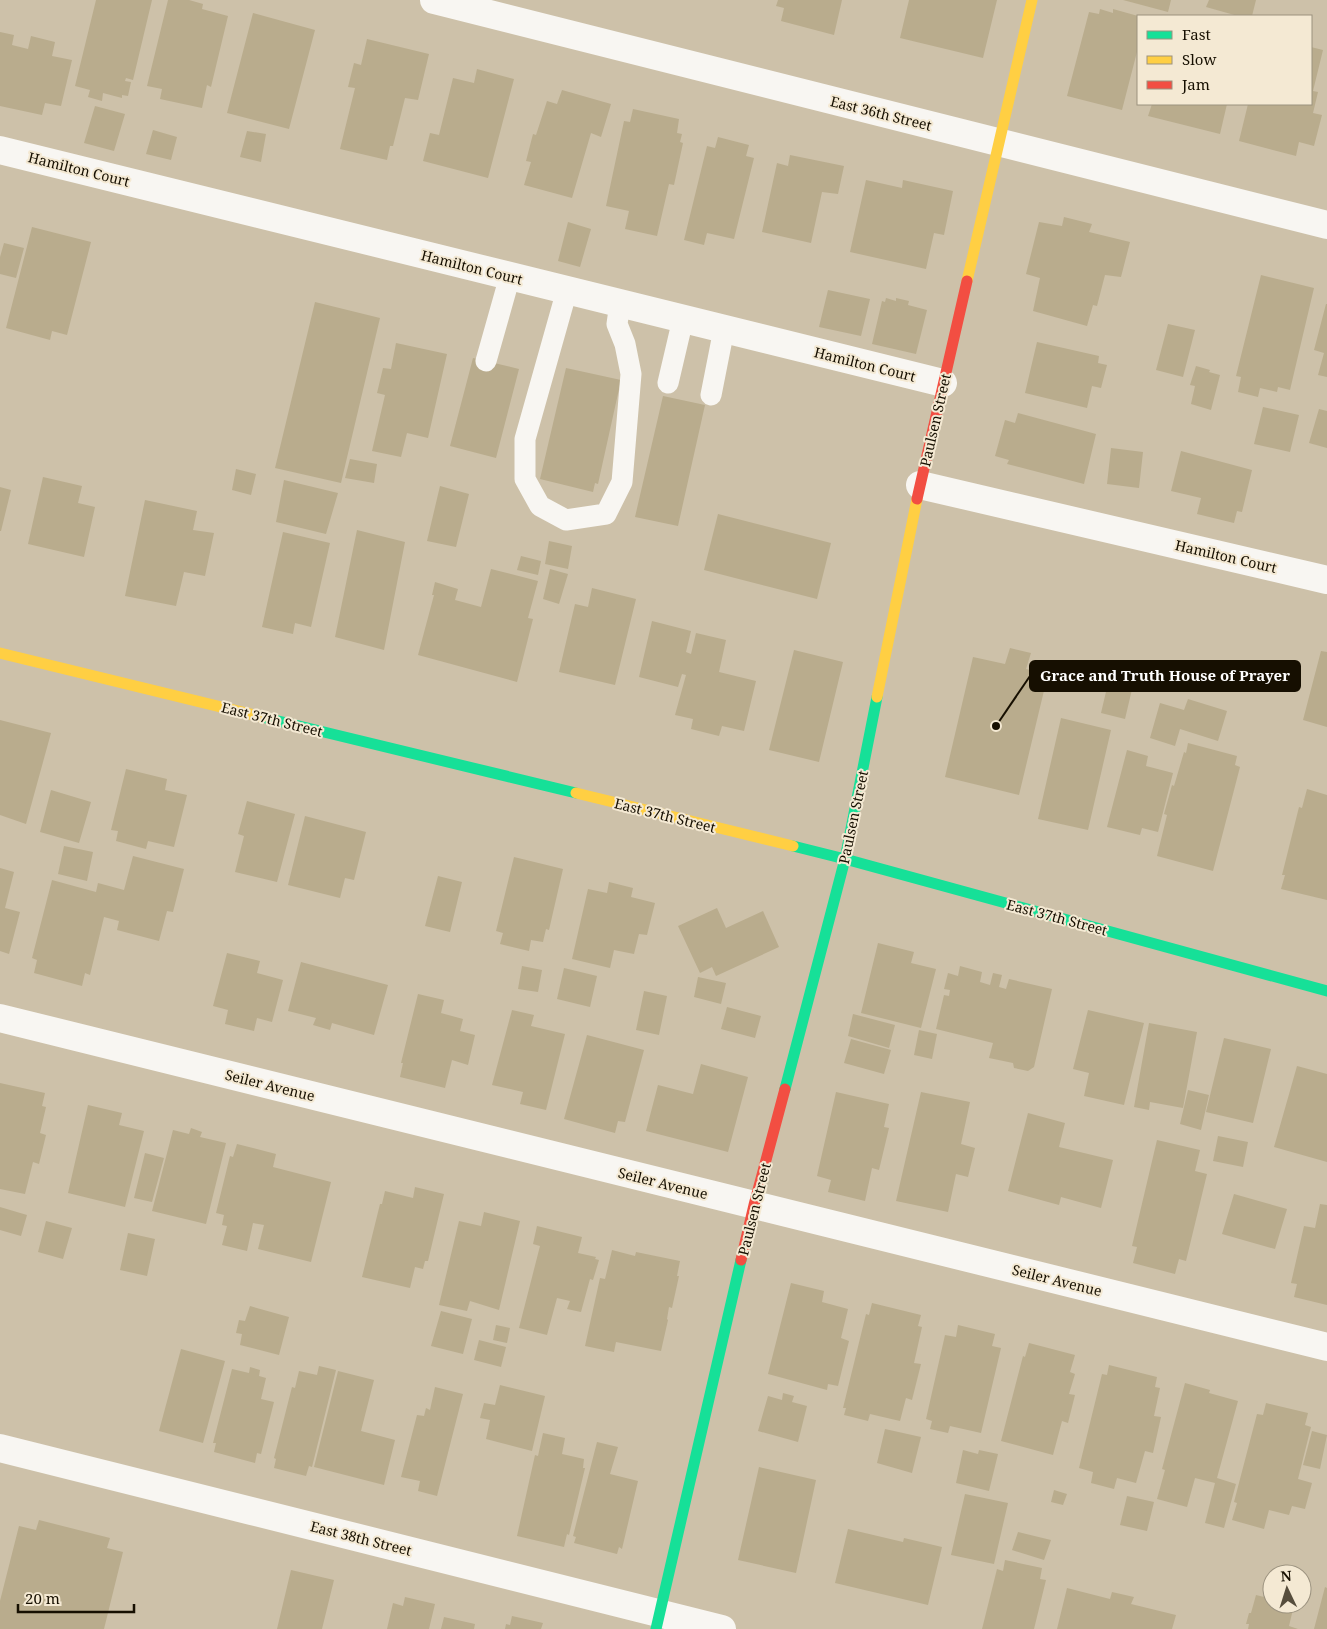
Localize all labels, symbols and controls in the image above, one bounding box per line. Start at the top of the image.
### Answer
legend [1137,15,1312,105]
text: Fast [1182,24,1211,44]
text: Slow [1182,49,1216,69]
text: Jam [1181,74,1210,94]
street label: East 36th Street [828,91,934,135]
street label: Hamilton Court [26,147,132,191]
street label: Hamilton Court [419,245,525,289]
street label: Hamilton Court [812,342,918,386]
street label: Paulsen Street [915,371,955,468]
street label: Hamilton Court [1173,535,1279,577]
callout: Grace and Truth House of Prayer [1030,661,1300,691]
text: Grace and Truth House of Prayer [1040,665,1290,685]
street label: East 37th Street [219,697,325,741]
street label: Paulsen Street [834,768,872,865]
street label: East 37th Street [612,793,718,837]
street label: East 37th Street [1004,894,1110,940]
street label: Seiler Avenue [223,1065,317,1105]
street label: Paulsen Street [733,1161,775,1257]
street label: Seiler Avenue [616,1163,710,1203]
street label: Seiler Avenue [1010,1260,1104,1300]
street label: East 38th Street [308,1516,414,1560]
north arrow [1262,1564,1312,1614]
text: N [1280,1566,1292,1585]
scale bar [18,1582,134,1614]
text: 20 m [25,1588,60,1608]

